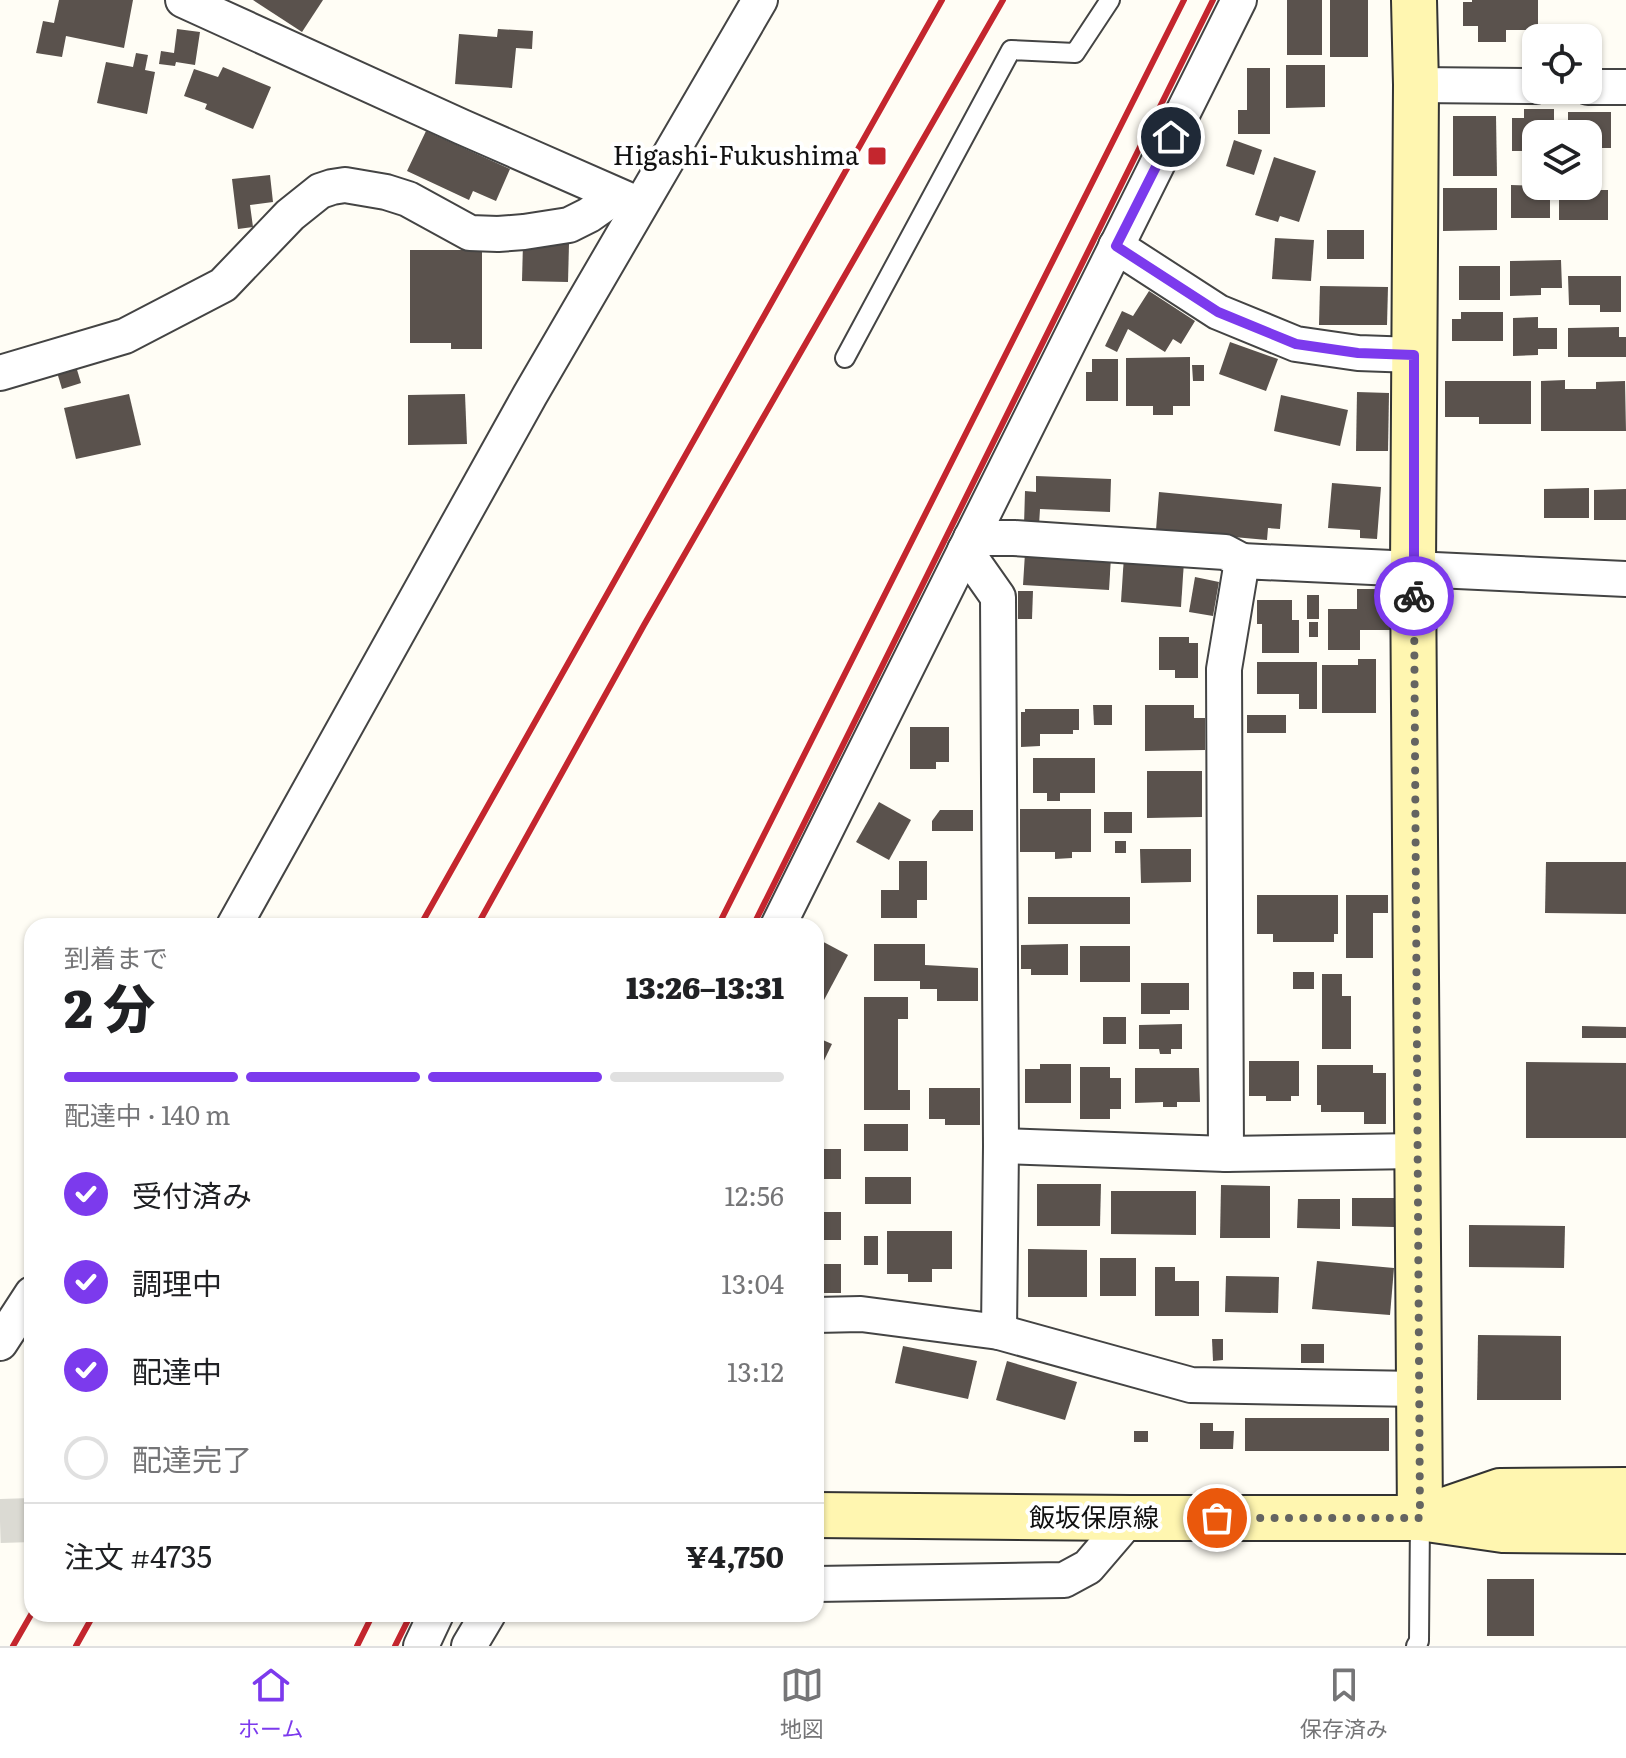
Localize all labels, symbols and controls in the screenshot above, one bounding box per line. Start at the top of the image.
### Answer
map controls [1522,24,1602,200]
button: locate [1522,24,1602,104]
pin [1137,103,1205,171]
icon: home [1149,115,1193,159]
button: layers [1522,120,1602,200]
place label: Higashi-Fukushima [613,134,859,173]
marker: Higashi-Fukushima [866,145,888,167]
courier [1374,556,1454,636]
icon: bike [1392,574,1436,618]
text: 到着まで [64,937,168,976]
text: 13:26–13:31 [626,964,784,1008]
text: 2 分 [64,967,155,1044]
text: 配達中 · 140 m [64,1094,230,1133]
icon: check [64,1172,108,1216]
text: 受付済み [132,1172,252,1216]
text: 12:56 [724,1175,784,1214]
icon: check [64,1260,108,1304]
text: 調理中 [132,1260,222,1304]
text: 13:04 [721,1263,784,1302]
icon: check [64,1348,108,1392]
text: 配達中 [132,1348,222,1392]
text: 13:12 [727,1351,784,1390]
text: 配達完了 [132,1436,252,1480]
pin [1183,1484,1251,1552]
street label: 飯坂保原線 [1029,1496,1159,1535]
icon: bag [1195,1496,1239,1540]
text: 注文 #4735 [64,1533,212,1577]
text: ¥4,750 [685,1533,784,1577]
tab: ホーム [238,1663,303,1744]
tab: 地図 [780,1663,824,1744]
tab: 保存済み [1300,1663,1388,1744]

